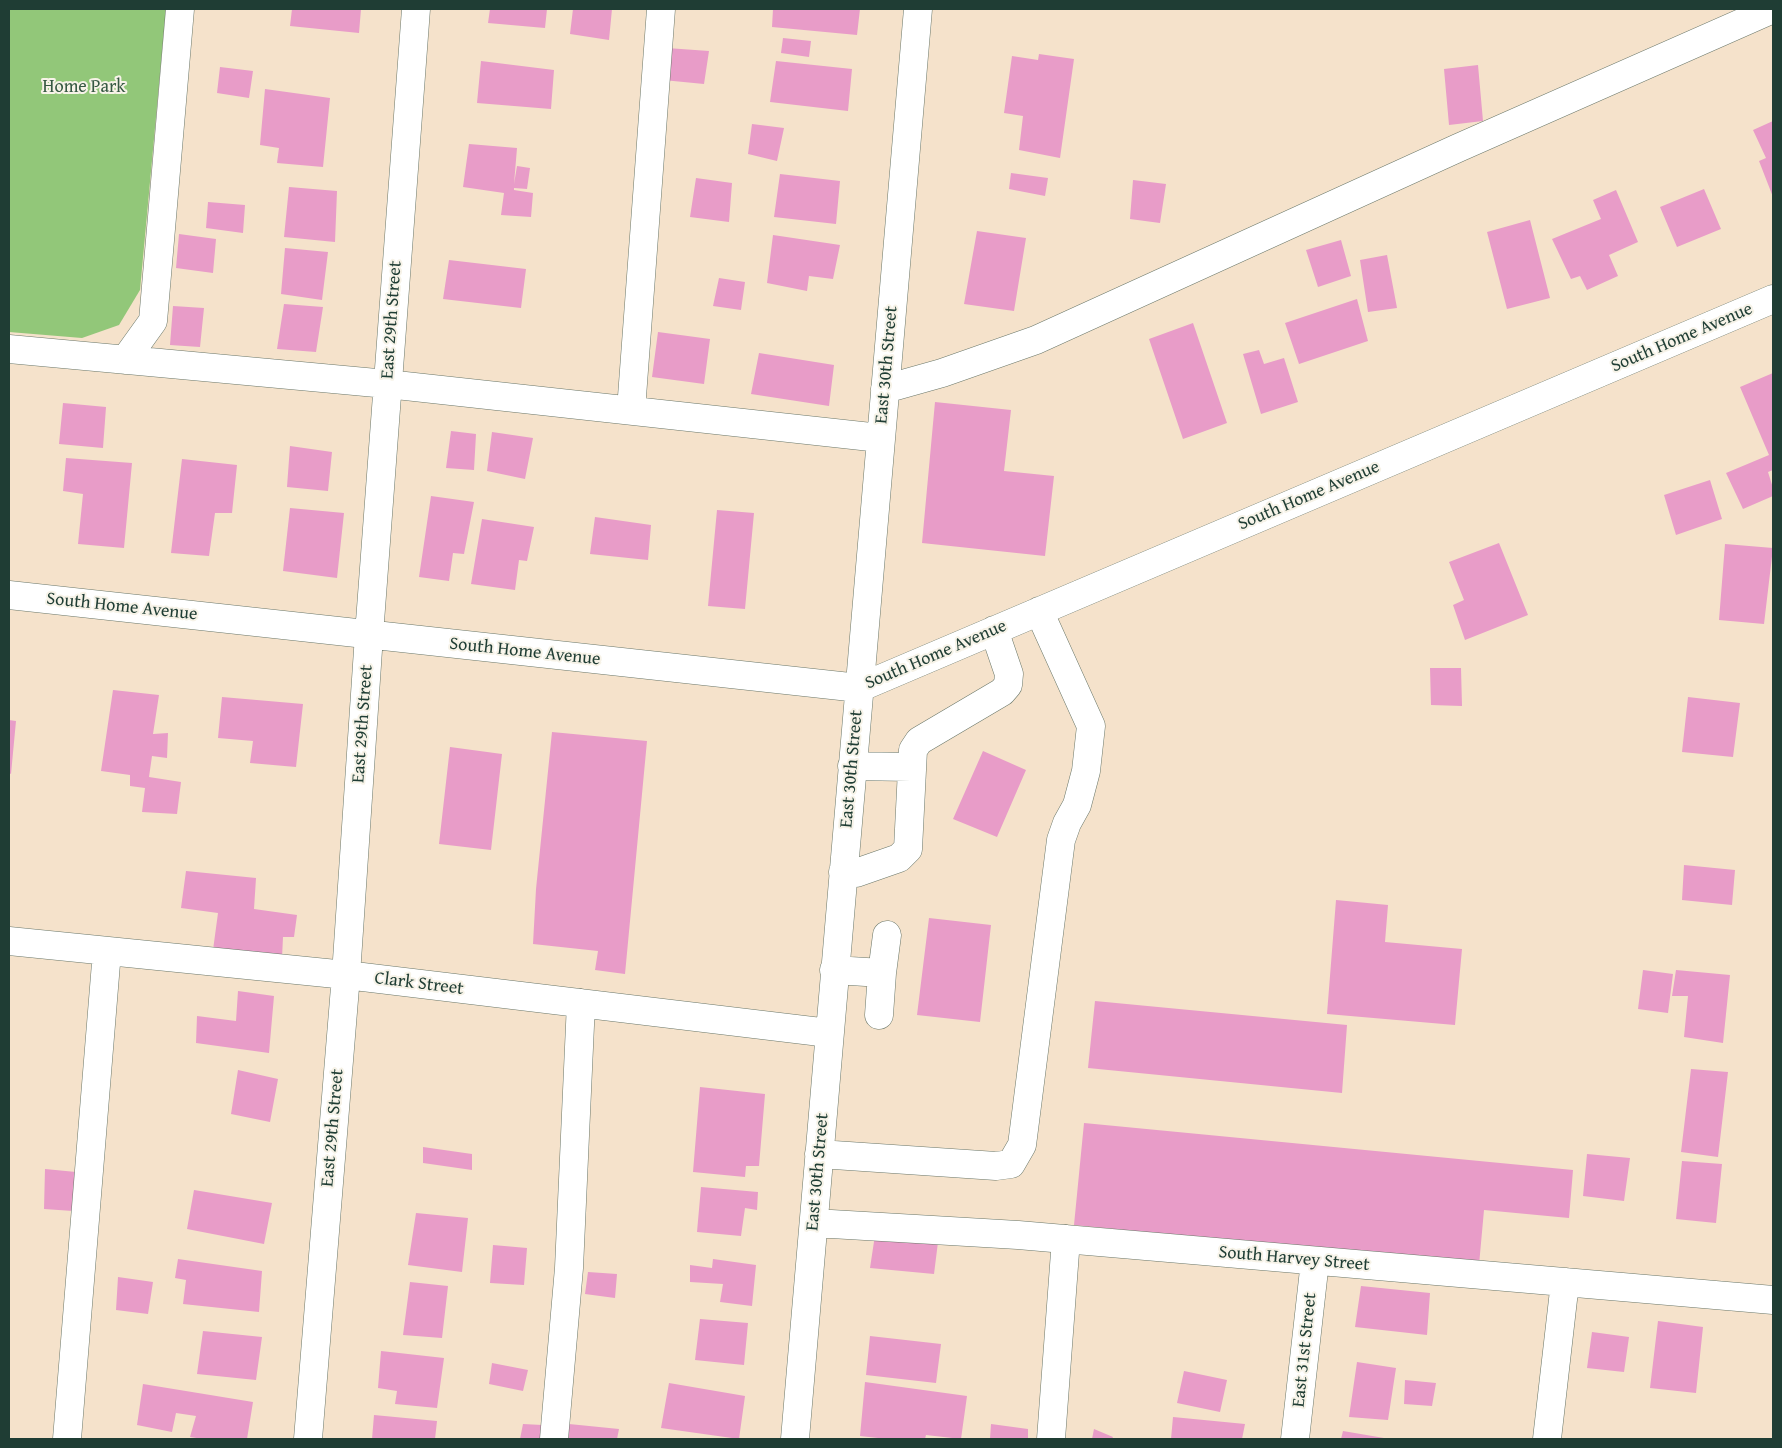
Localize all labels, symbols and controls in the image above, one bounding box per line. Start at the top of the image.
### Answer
park label: Home Park [43,76,125,98]
street label: East 29th Street [377,260,407,380]
street label: South Home Avenue [1608,298,1756,378]
street label: East 30th Street [871,305,903,425]
street label: South Home Avenue [1235,456,1383,536]
street label: South Home Avenue [45,588,199,626]
street label: South Home Avenue [862,615,1010,695]
street label: South Home Avenue [448,633,602,671]
street label: East 29th Street [348,664,378,784]
street label: East 30th Street [836,709,868,829]
street label: Clark Street [373,968,465,1000]
street label: East 29th Street [317,1068,349,1188]
street label: East 30th Street [802,1112,834,1232]
street label: South Harvey Street [1218,1242,1370,1276]
street label: East 31st Street [1288,1291,1322,1409]

